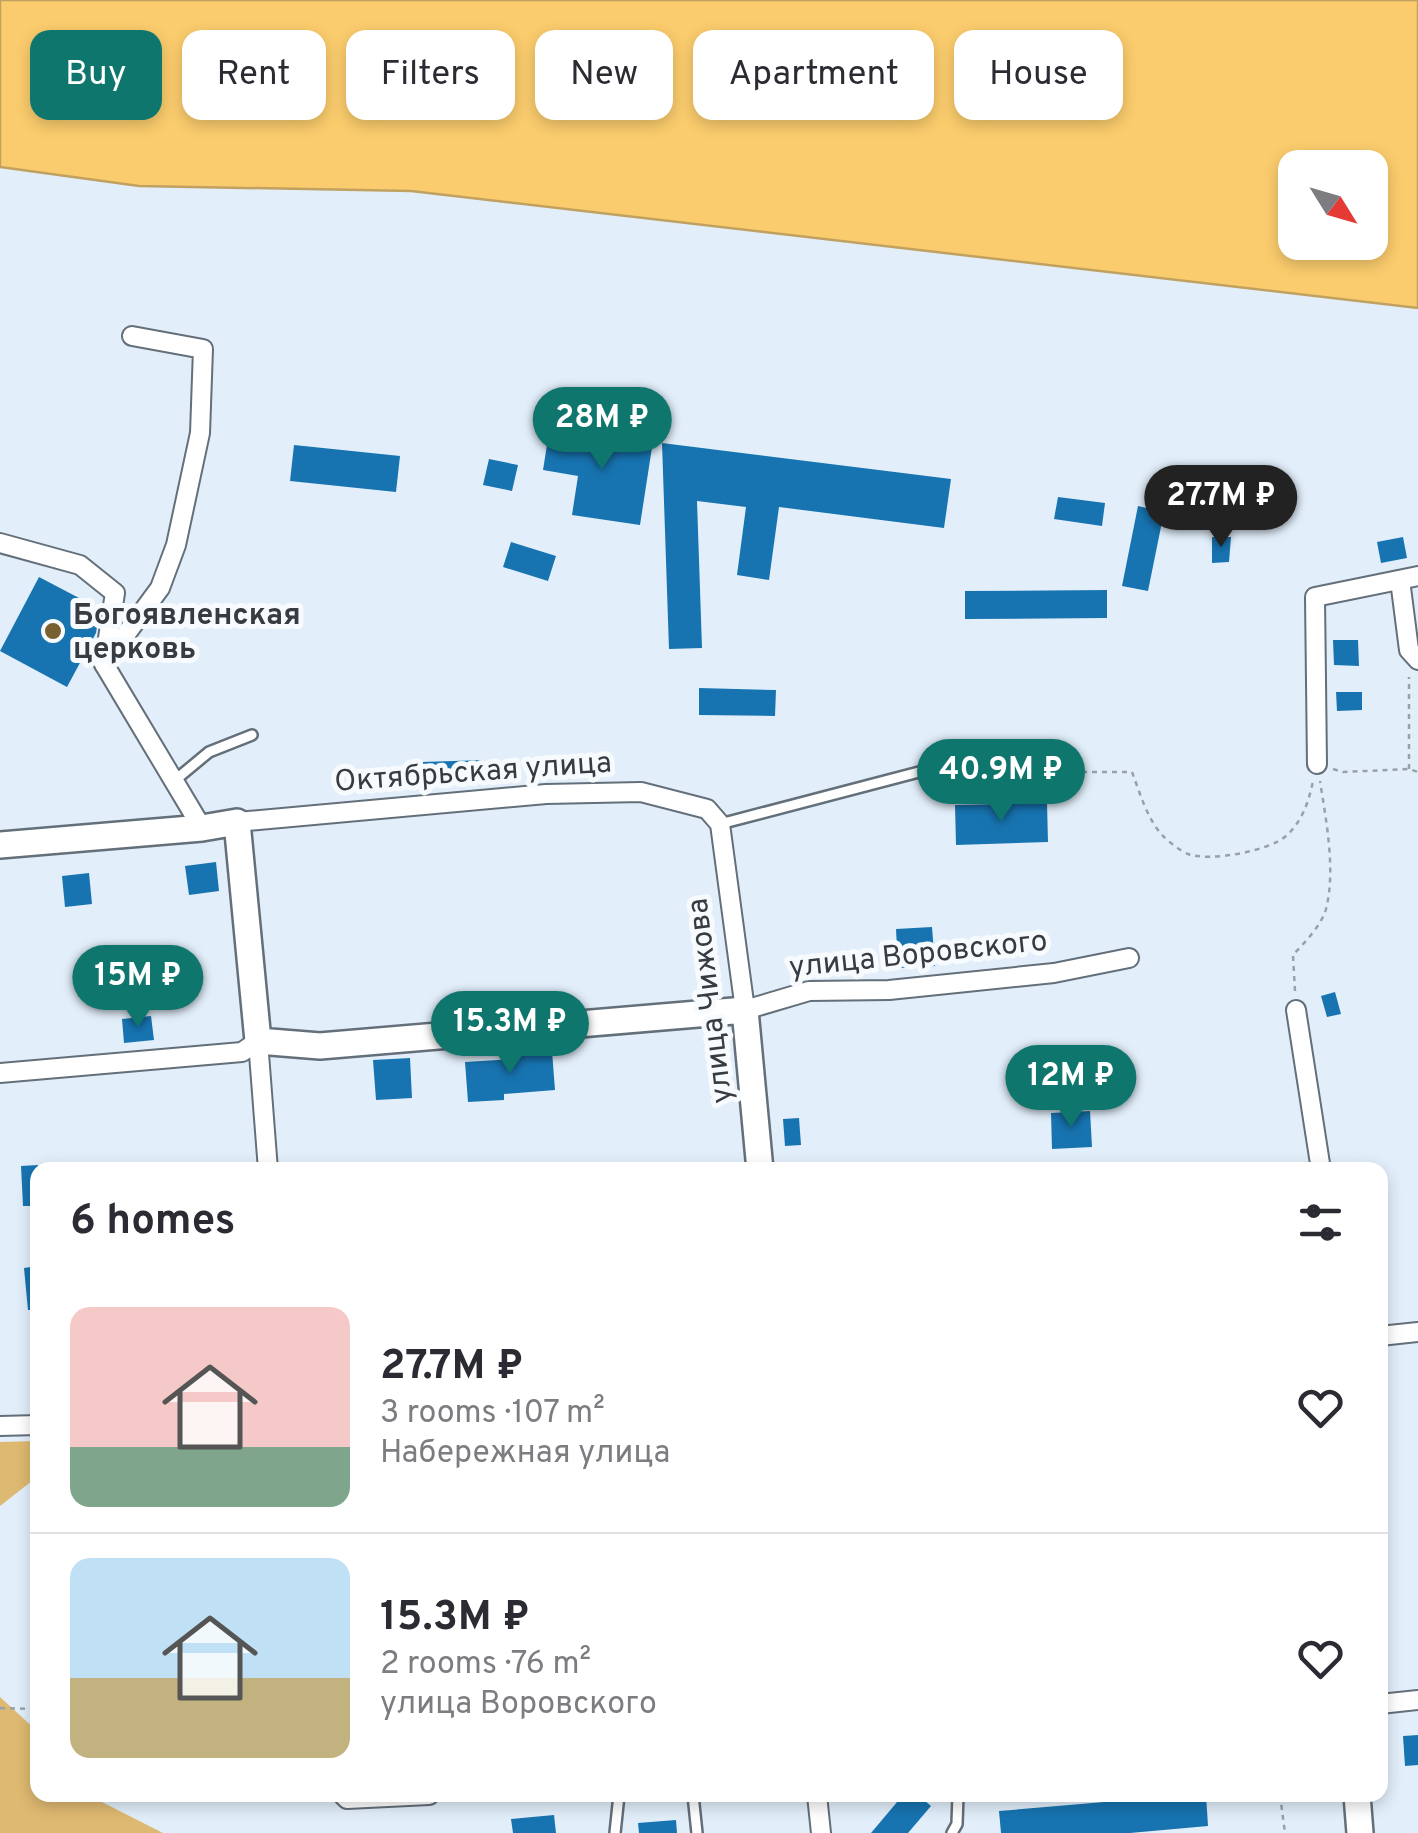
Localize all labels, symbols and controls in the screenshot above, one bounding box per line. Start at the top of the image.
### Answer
chip: Buy [30,30,162,120]
chip: Rent [182,30,326,120]
chip: Filters [346,30,515,120]
chip: New [535,30,673,120]
chip: Apartment [693,30,934,120]
chip: House [954,30,1123,120]
north arrow [1278,150,1388,260]
map controls [1278,150,1388,260]
pin: 28M ₽ [532,387,672,472]
text: 28M ₽ [555,399,649,439]
pin: 27.7M ₽ [1129,465,1313,550]
text: 27.7M ₽ [1166,477,1276,517]
place label: Богоявленская церковь [73,598,301,669]
marker: Богоявленская церковь [42,620,64,642]
pin: 40.9M ₽ [909,739,1093,824]
street label: Октябрьская улица [333,745,613,802]
text: 40.9M ₽ [939,751,1063,791]
street label: улица Чижова [681,896,742,1105]
street label: улица Воровского [787,924,1049,987]
pin: 15M ₽ [68,945,208,1030]
text: 15M ₽ [94,957,182,997]
pin: 15.3M ₽ [418,991,602,1076]
text: 15.3M ₽ [453,1003,567,1043]
pin: 12M ₽ [1001,1045,1141,1130]
text: 12M ₽ [1027,1057,1115,1097]
icon: filters [1293,1195,1348,1250]
text: 6 homes [70,1196,235,1249]
text: 27.7M ₽ [380,1341,524,1394]
icon: home [150,1347,270,1467]
icon: heart [1293,1380,1348,1435]
text: 3 rooms · 107 m² [380,1394,605,1434]
text: Набережная улица [380,1434,670,1474]
text: 15.3M ₽ [380,1592,530,1645]
icon: home [150,1598,270,1718]
icon: heart [1293,1631,1348,1686]
text: 2 rooms · 76 m² [380,1645,591,1685]
text: улица Воровского [380,1685,657,1725]

